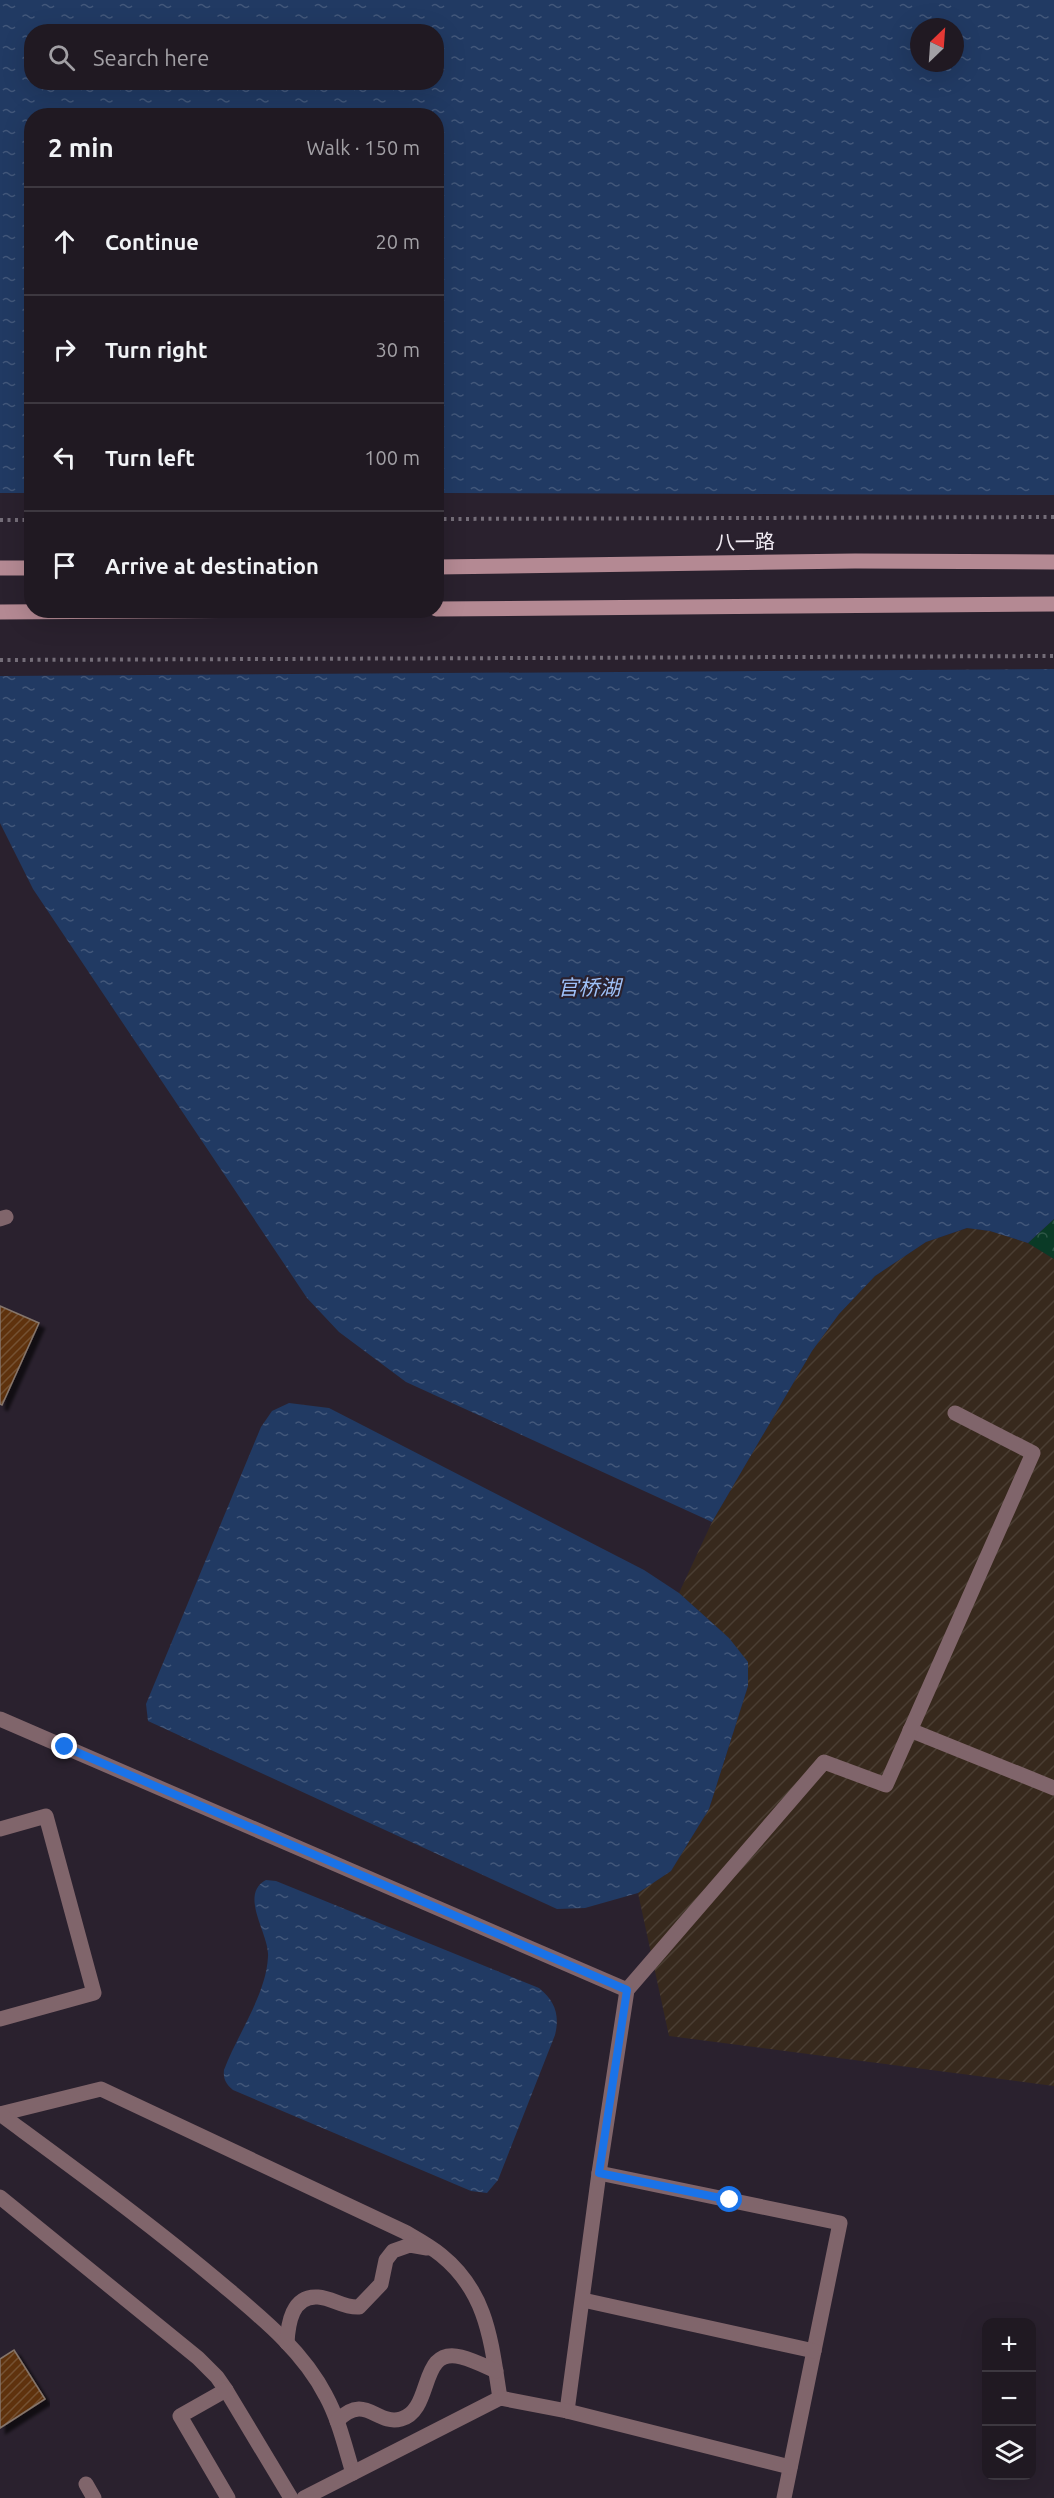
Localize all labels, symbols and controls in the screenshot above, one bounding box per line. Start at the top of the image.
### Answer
north arrow [910,18,964,72]
search box [24,24,444,90]
icon: search [45,41,78,74]
text: Search here [93,45,209,70]
text: 2 min [48,133,114,162]
text: Walk · 150 m [307,136,420,159]
icon: ahead [48,225,81,258]
text: Continue [105,229,199,254]
text: 20 m [376,230,420,253]
icon: right [48,333,81,366]
text: Turn right [105,337,207,362]
text: 30 m [376,338,420,361]
icon: left [48,441,81,474]
text: Turn left [105,445,195,470]
text: 100 m [364,446,420,469]
street label: 八一路 [715,529,775,554]
icon: arrive [48,549,81,582]
text: Arrive at destination [105,553,319,578]
water label: 官桥湖 [558,975,623,999]
route end [51,1733,77,1759]
route start [716,2186,742,2212]
map controls [982,2318,1036,2480]
button: + [982,2318,1036,2372]
button: − [982,2372,1036,2426]
button: layers [982,2426,1036,2480]

